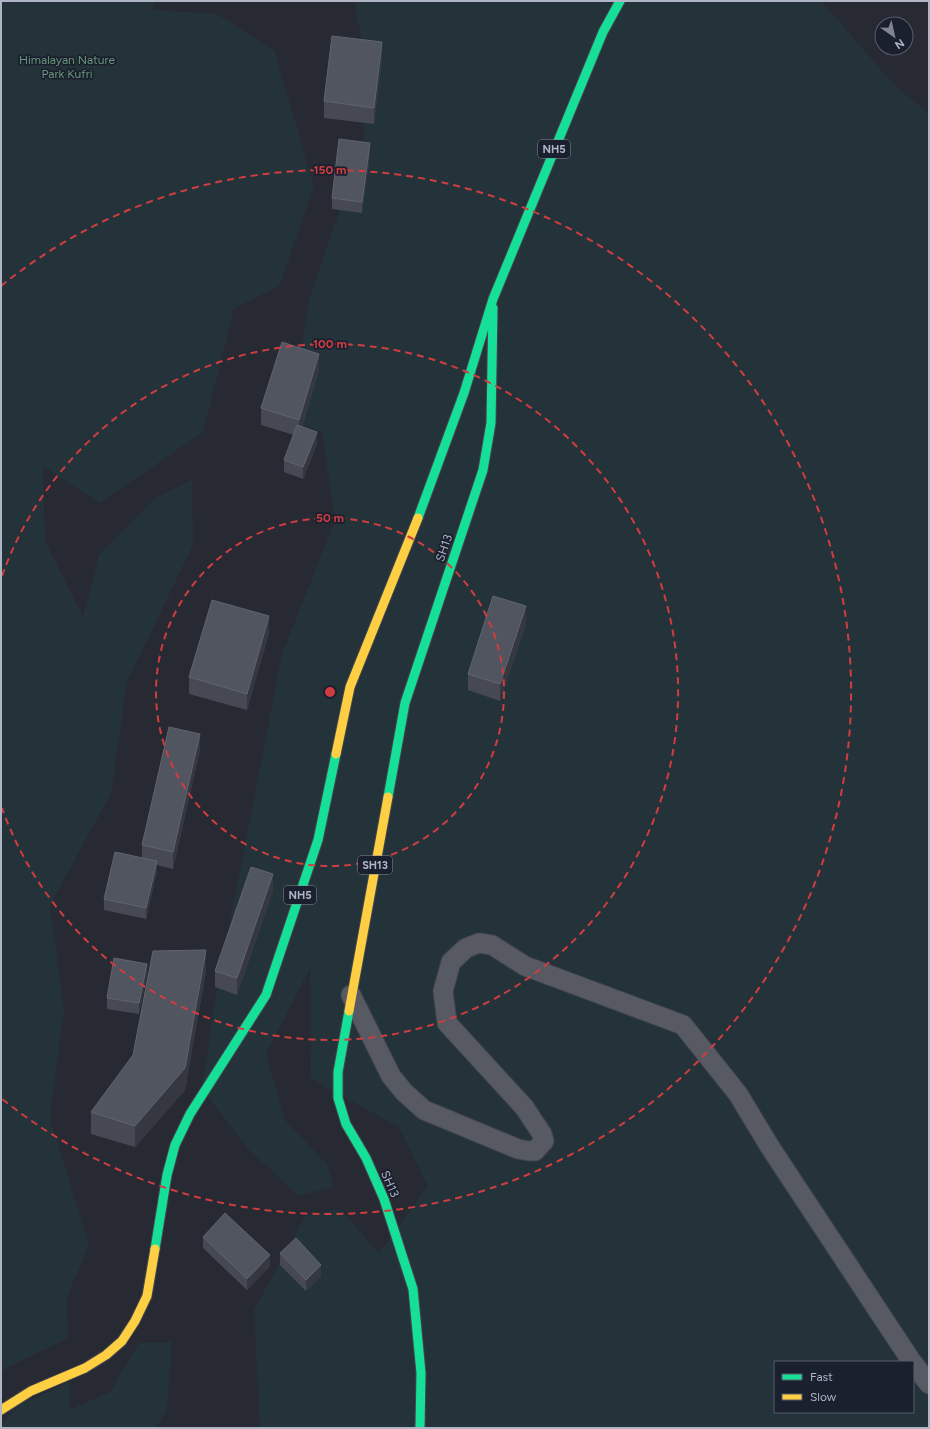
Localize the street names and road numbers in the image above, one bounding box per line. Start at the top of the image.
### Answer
road number: NH5 [538,140,570,158]
street label: SH13 [433,533,455,563]
road number: SH13 [358,856,392,874]
road number: NH5 [284,886,316,904]
street label: SH13 [378,1168,402,1200]

